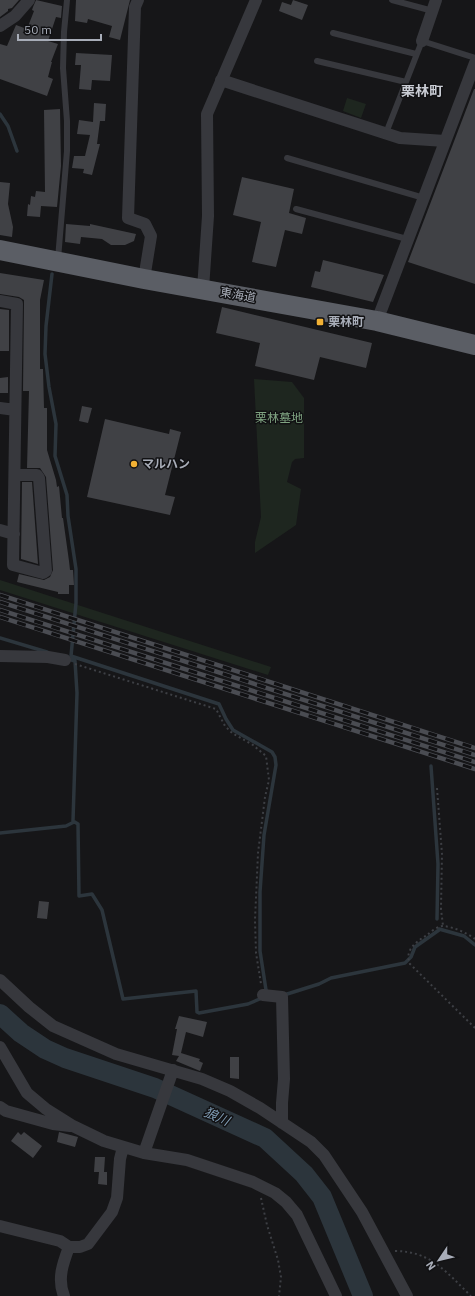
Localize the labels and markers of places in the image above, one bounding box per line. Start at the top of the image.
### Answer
place label: 栗林町 [328,314,364,329]
marker: 栗林町 [315,317,325,327]
place label: マルハン [142,456,190,471]
marker: マルハン [129,459,139,469]

